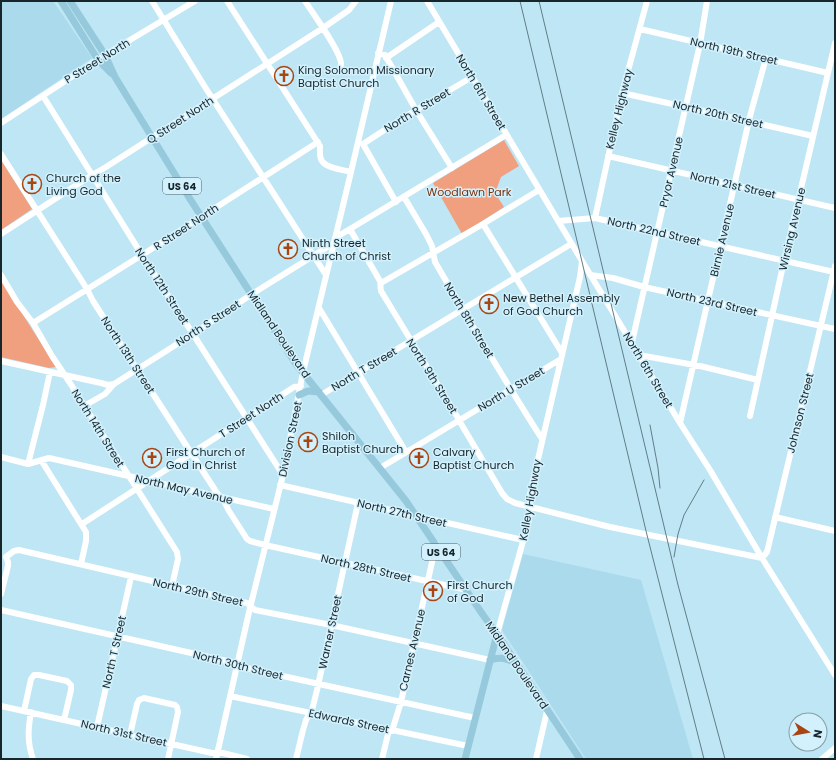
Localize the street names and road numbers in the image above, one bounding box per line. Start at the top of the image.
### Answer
street label: North 19th Street [689,33,779,69]
street label: P Street North [61,35,133,87]
street label: North 6th Street [452,51,510,133]
street label: Kelley Highway [601,66,637,151]
street label: North R Street [381,84,453,136]
street label: Q Street North [143,92,217,148]
street label: North 20th Street [671,96,765,132]
street label: Pryor Avenue [655,135,687,209]
street label: North 21st Street [689,167,777,203]
road number: US 64 [163,178,201,194]
street label: Wirsing Avenue [775,186,809,272]
street label: R Street North [150,200,222,254]
street label: Birnie Avenue [706,202,738,278]
street label: North 22nd Street [606,213,702,249]
street label: North 12th Street [131,244,193,328]
street label: North 8th Street [440,279,498,361]
street label: North 23rd Street [665,284,759,320]
street label: Midland Boulevard [244,287,314,381]
street label: North S Street [172,296,244,350]
street label: North 13th Street [97,313,159,397]
street label: North 6th Street [619,329,677,411]
street label: North 9th Street [402,335,462,417]
street label: North T Street [328,343,400,395]
street label: North U Street [475,363,547,415]
street label: Johnson Street [782,371,818,455]
street label: North 14th Street [68,386,128,470]
street label: T Street North [216,388,286,442]
street label: Division Street [274,400,306,478]
street label: Kelley Highway [515,457,545,542]
street label: North May Avenue [133,470,235,508]
street label: North 27th Street [356,495,448,531]
road number: US 64 [422,544,460,560]
street label: North 28th Street [319,550,413,586]
street label: North 29th Street [151,574,245,610]
street label: Warner Street [314,593,346,671]
street label: Carnes Avenue [395,607,429,693]
street label: North T Street [98,614,130,690]
street label: Midland Boulevard [482,618,552,712]
street label: North 30th Street [191,646,285,684]
street label: Edwards Street [307,705,391,737]
street label: North 31st Street [79,715,169,751]

